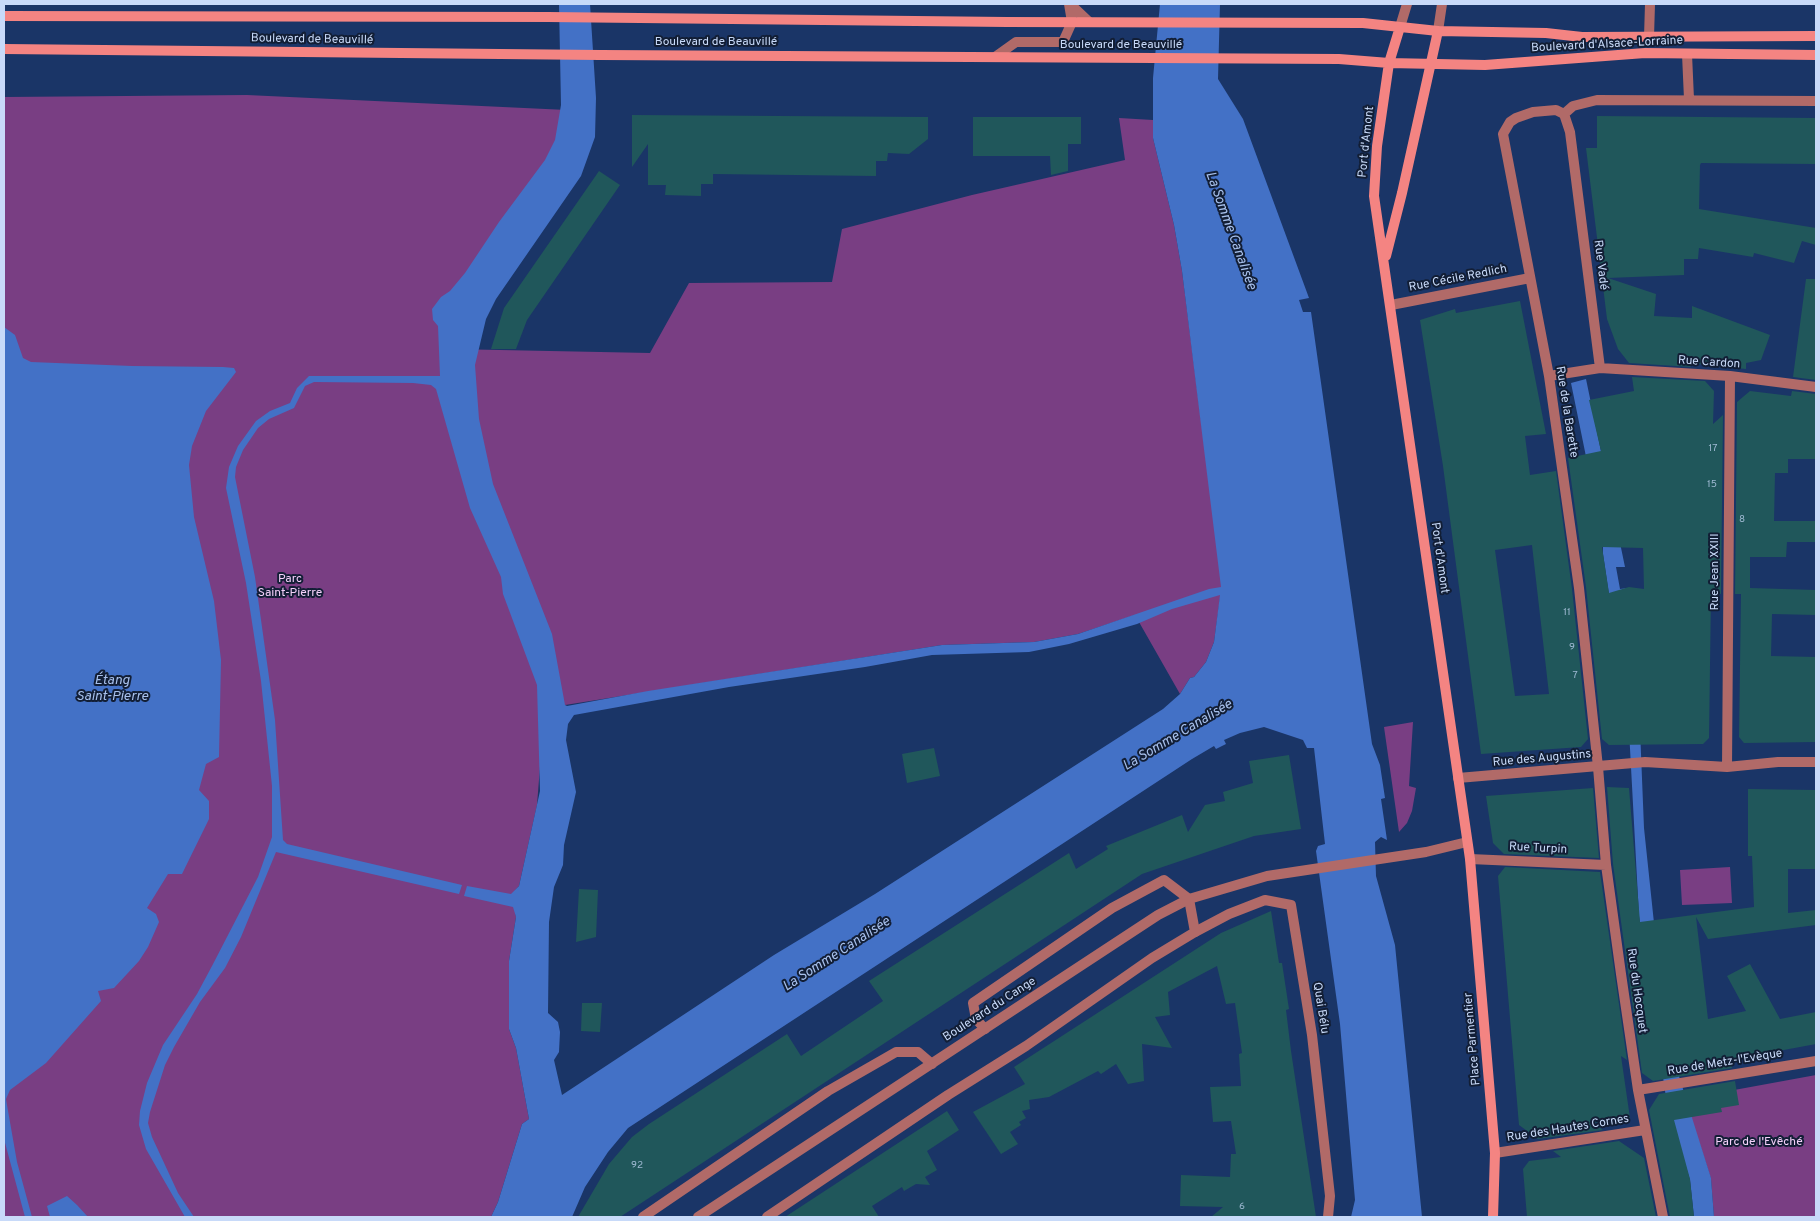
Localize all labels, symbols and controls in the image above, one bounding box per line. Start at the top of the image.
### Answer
street label: Boulevard de Beauvillé [251,32,373,48]
street label: Boulevard d'Alsace-Lorraine [1531,34,1683,56]
street label: Boulevard de Beauvillé [655,36,777,50]
street label: Boulevard de Beauvillé [1060,39,1182,53]
street label: Port d'Amont [1356,105,1378,179]
water label: La Somme Canalisée [1201,170,1259,292]
street label: Rue Vadé [1590,239,1610,291]
street label: Rue Cécile Redlich [1408,262,1508,296]
street label: Rue Cardon [1677,354,1741,372]
street label: Rue de la Barette [1552,365,1580,459]
house number: 17 [1709,443,1717,455]
house number: 15 [1707,479,1717,491]
house number: 8 [1739,514,1745,526]
street label: Port d'Amont [1427,521,1451,595]
street label: Rue Jean XXIII [1709,533,1723,611]
park label: Parc Saint-Pierre [258,573,322,601]
house number: 11 [1563,607,1571,619]
house number: 9 [1569,642,1575,654]
house number: 7 [1572,670,1578,682]
water label: Étang Saint-Pierre [76,673,148,706]
water label: La Somme Canalisée [1120,697,1236,775]
street label: Rue des Augustins [1492,748,1592,770]
street label: Rue Turpin [1509,840,1567,858]
water label: La Somme Canalisée [780,914,894,996]
street label: Rue du Hocquet [1623,948,1649,1034]
street label: Boulevard du Cange [941,975,1039,1045]
street label: Quai Bélu [1309,981,1331,1035]
street label: Place Parmentier [1462,992,1484,1086]
street label: Rue de Metz-l'Evèque [1667,1047,1783,1079]
street label: Rue des Hautes Cornes [1506,1112,1630,1146]
park label: Parc de l'Evêché [1715,1136,1803,1150]
house number: 92 [631,1160,643,1172]
house number: 6 [1239,1201,1245,1213]

